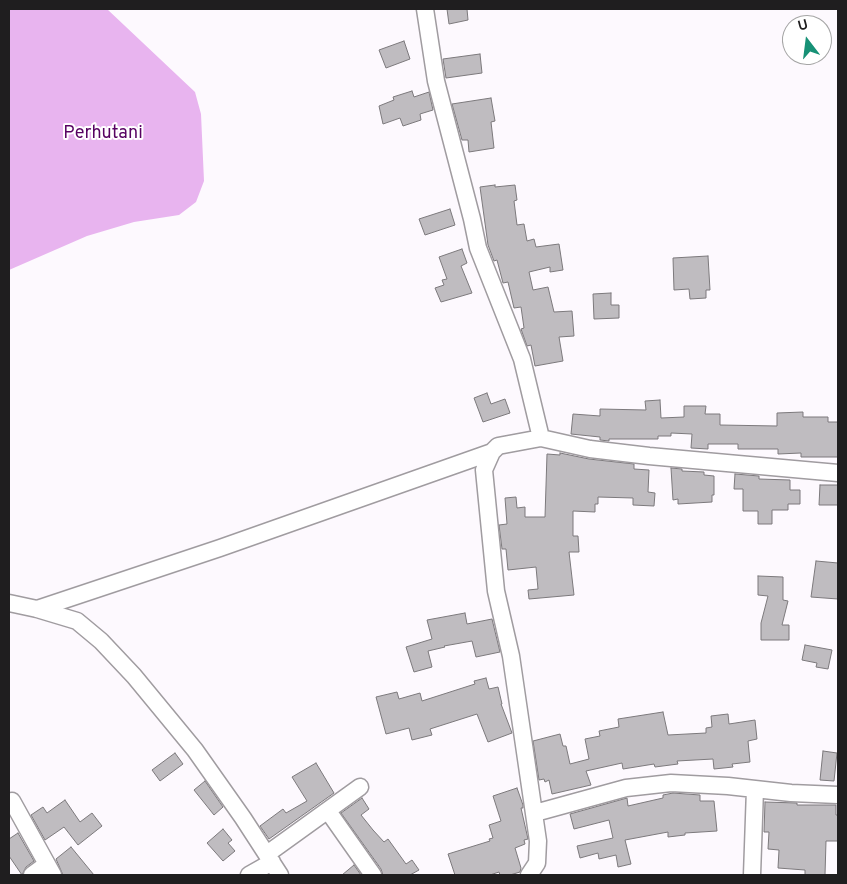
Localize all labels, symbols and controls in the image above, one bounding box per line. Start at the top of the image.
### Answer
north arrow [782,15,832,65]
text: U [796,16,810,35]
park label: Perhutani [63,123,143,145]

